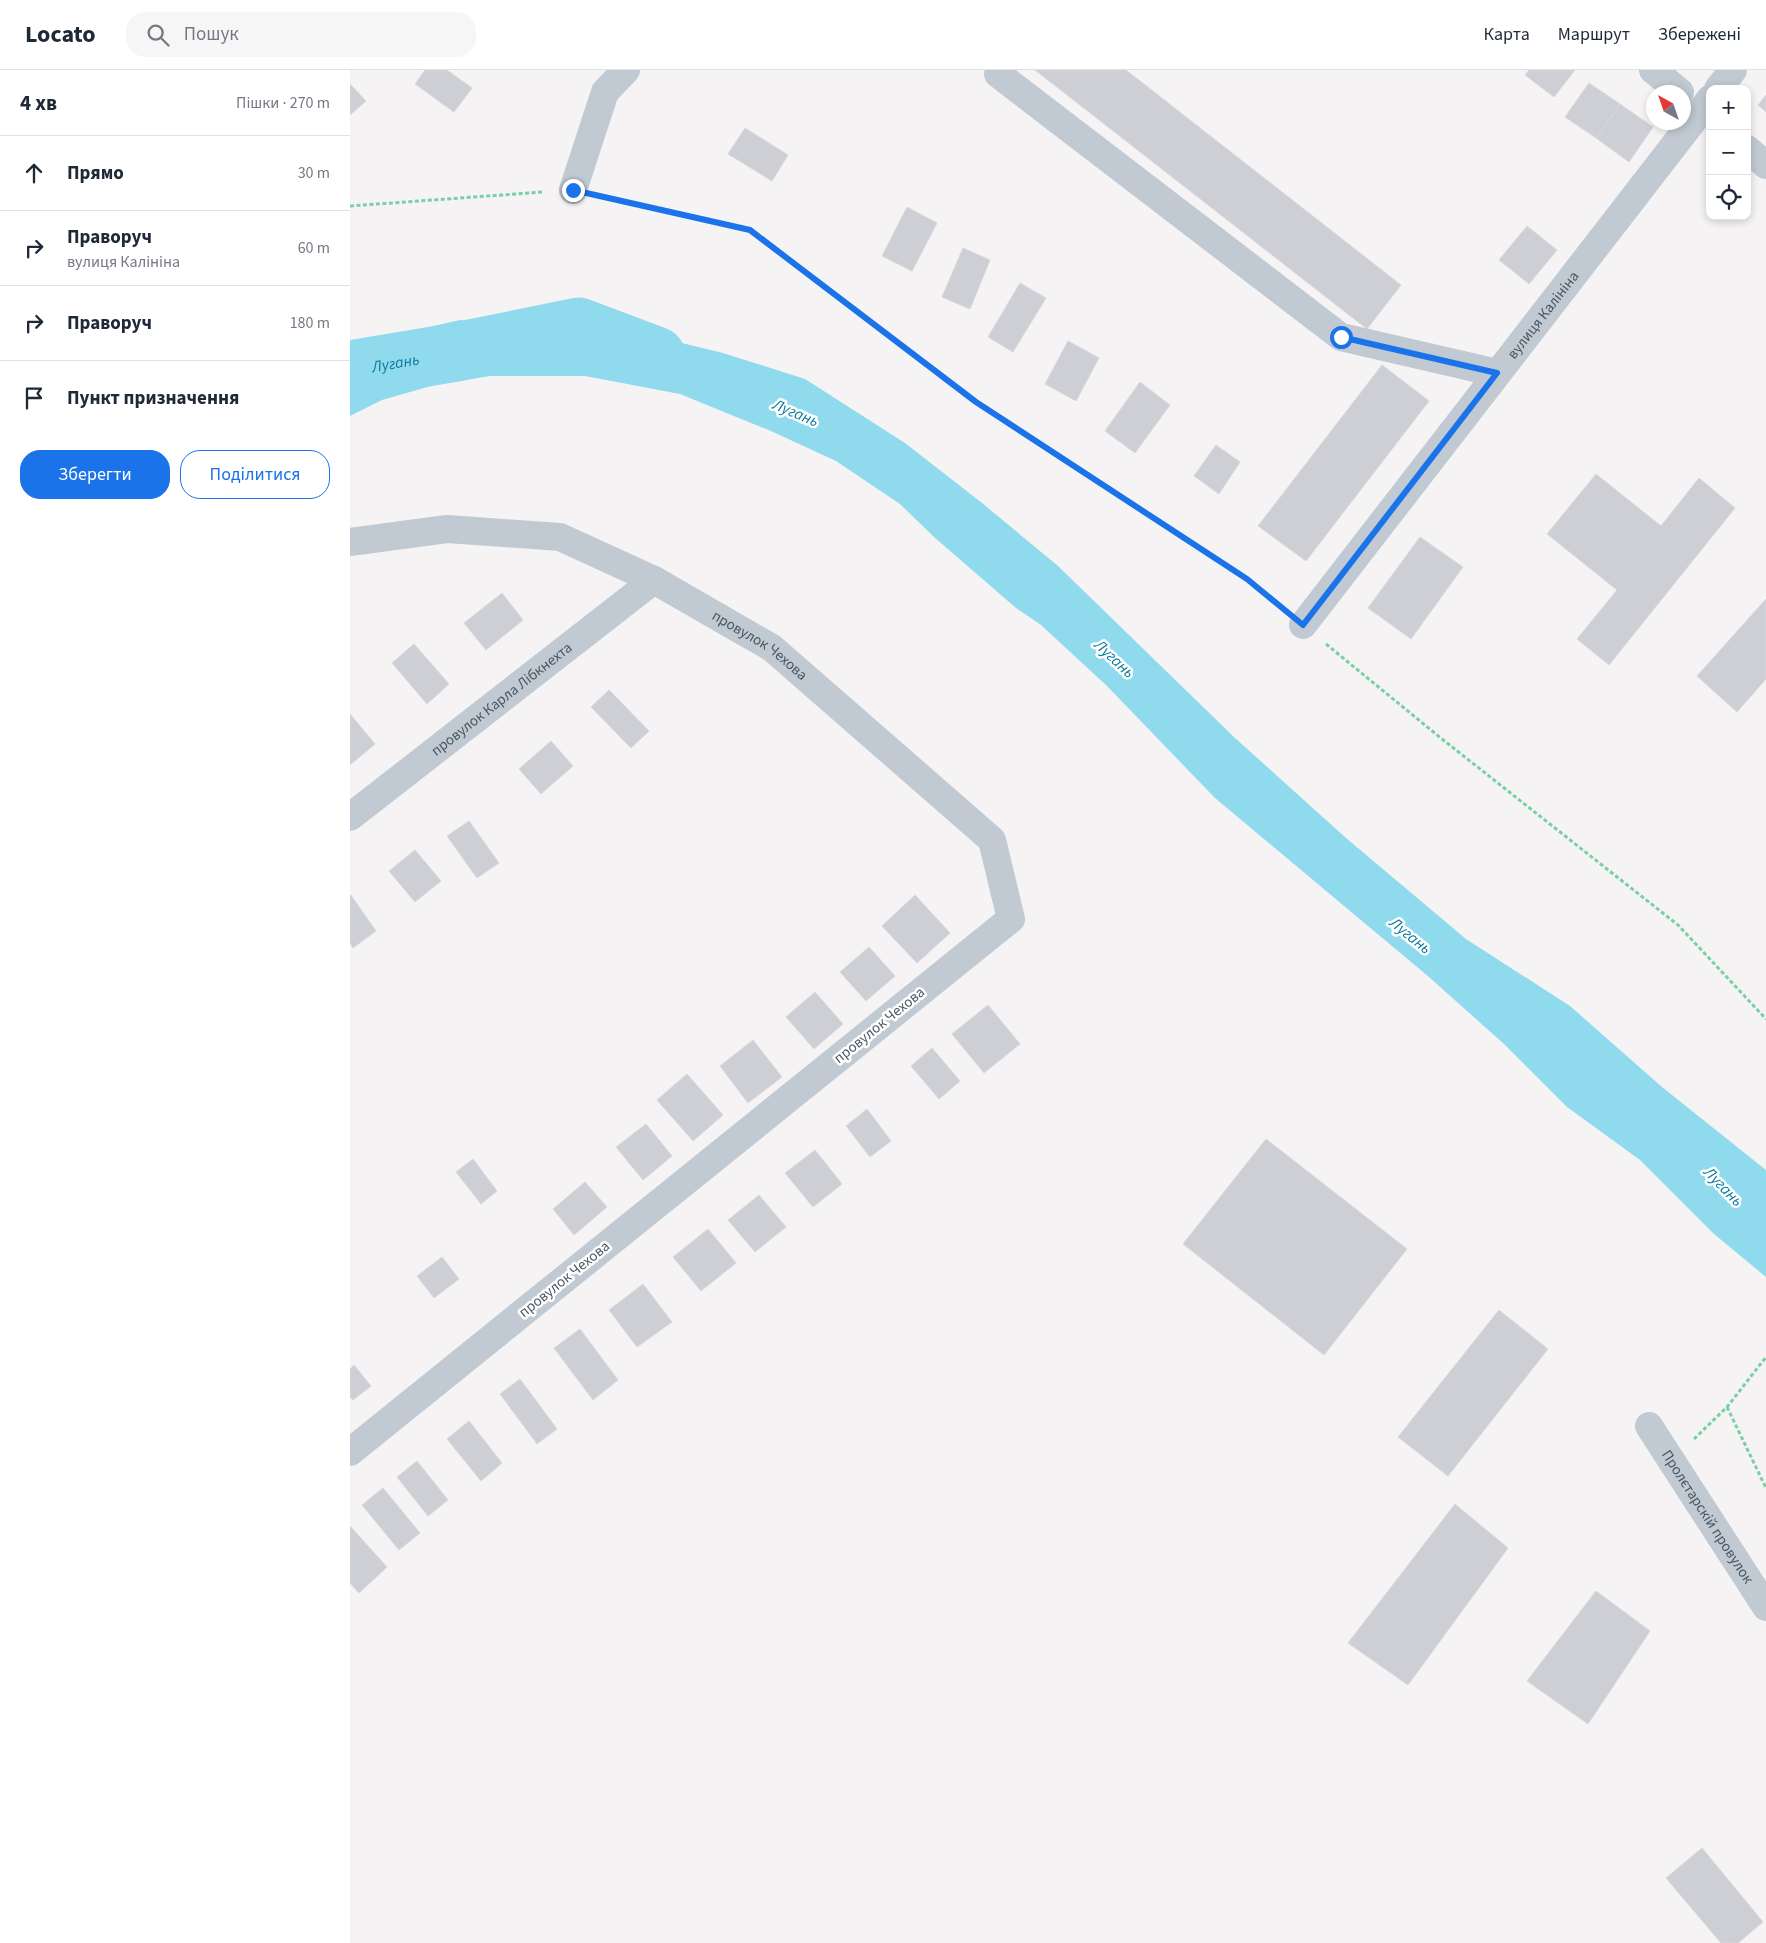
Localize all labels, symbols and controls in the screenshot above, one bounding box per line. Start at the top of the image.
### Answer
search box [126,12,476,57]
text: Locato [25,17,96,52]
icon: search [144,21,172,49]
text: Пошук [184,21,239,48]
text: Карта [1484,22,1530,47]
text: Маршрут [1558,22,1630,47]
text: Збережені [1658,22,1741,47]
north arrow [1646,85,1691,130]
map controls [1706,85,1751,220]
button: + [1706,85,1751,130]
text: 4 хв [20,88,57,118]
text: Пішки · 270 m [236,92,330,114]
button: − [1706,130,1751,175]
icon: ahead [20,159,48,187]
text: Прямо [67,160,124,187]
text: 30 m [298,162,330,184]
button: locate [1706,175,1751,220]
route end [562,179,585,202]
text: Праворуч [67,224,152,251]
icon: right [20,234,48,262]
text: 60 m [298,237,330,259]
text: вулиця Калініна [67,251,180,273]
street label: вулиця Калініна [1503,267,1584,364]
icon: right [20,309,48,337]
text: Праворуч [67,310,152,337]
text: 180 m [290,312,330,334]
route start [1330,326,1353,349]
water label: Лугань [369,349,421,378]
icon: arrive [20,384,48,412]
text: Пункт призначення [67,385,239,412]
water label: Лугань [768,393,822,432]
button: Зберегти [20,450,170,499]
button: Поділитися [180,450,330,499]
street label: провулок Чехова [708,606,812,685]
water label: Лугань [1089,634,1139,683]
street label: провулок Карла Лібкнехта [427,638,577,761]
water label: Лугань [1384,912,1436,959]
street label: провулок Чехова [829,982,929,1069]
water label: Лугань [1698,1161,1748,1212]
street label: провулок Чехова [514,1236,614,1323]
street label: Пролєтарскій провулок [1656,1446,1759,1588]

